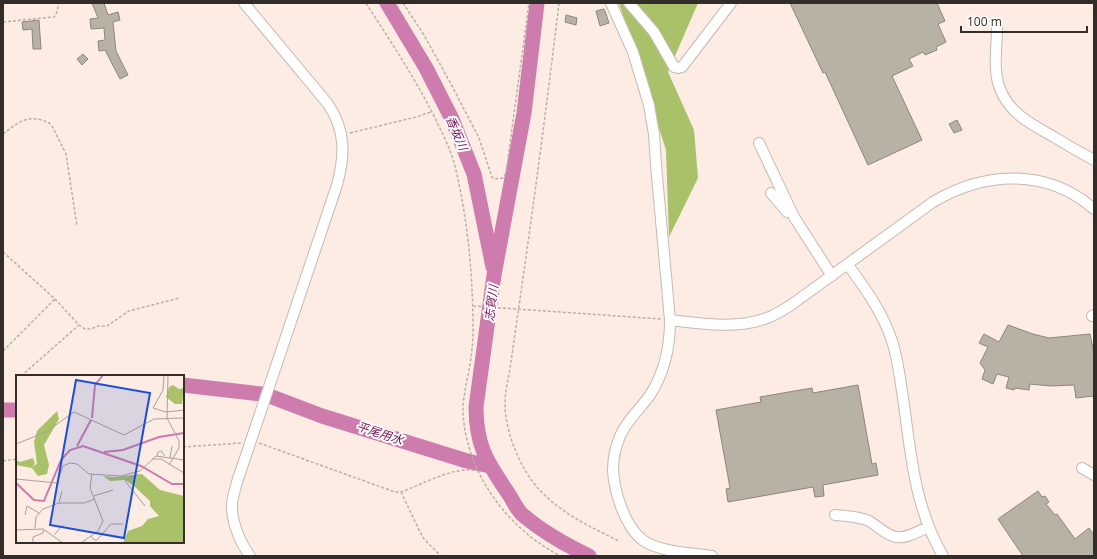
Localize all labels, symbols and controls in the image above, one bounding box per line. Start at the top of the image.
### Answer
scale bar [961,8,1087,34]
text: 100 m [967,13,1002,30]
water label: 香坂川 [442,113,473,155]
water label: 志賀川 [480,282,502,322]
inset map [16,375,184,543]
water label: 平尾用水 [355,417,407,449]

